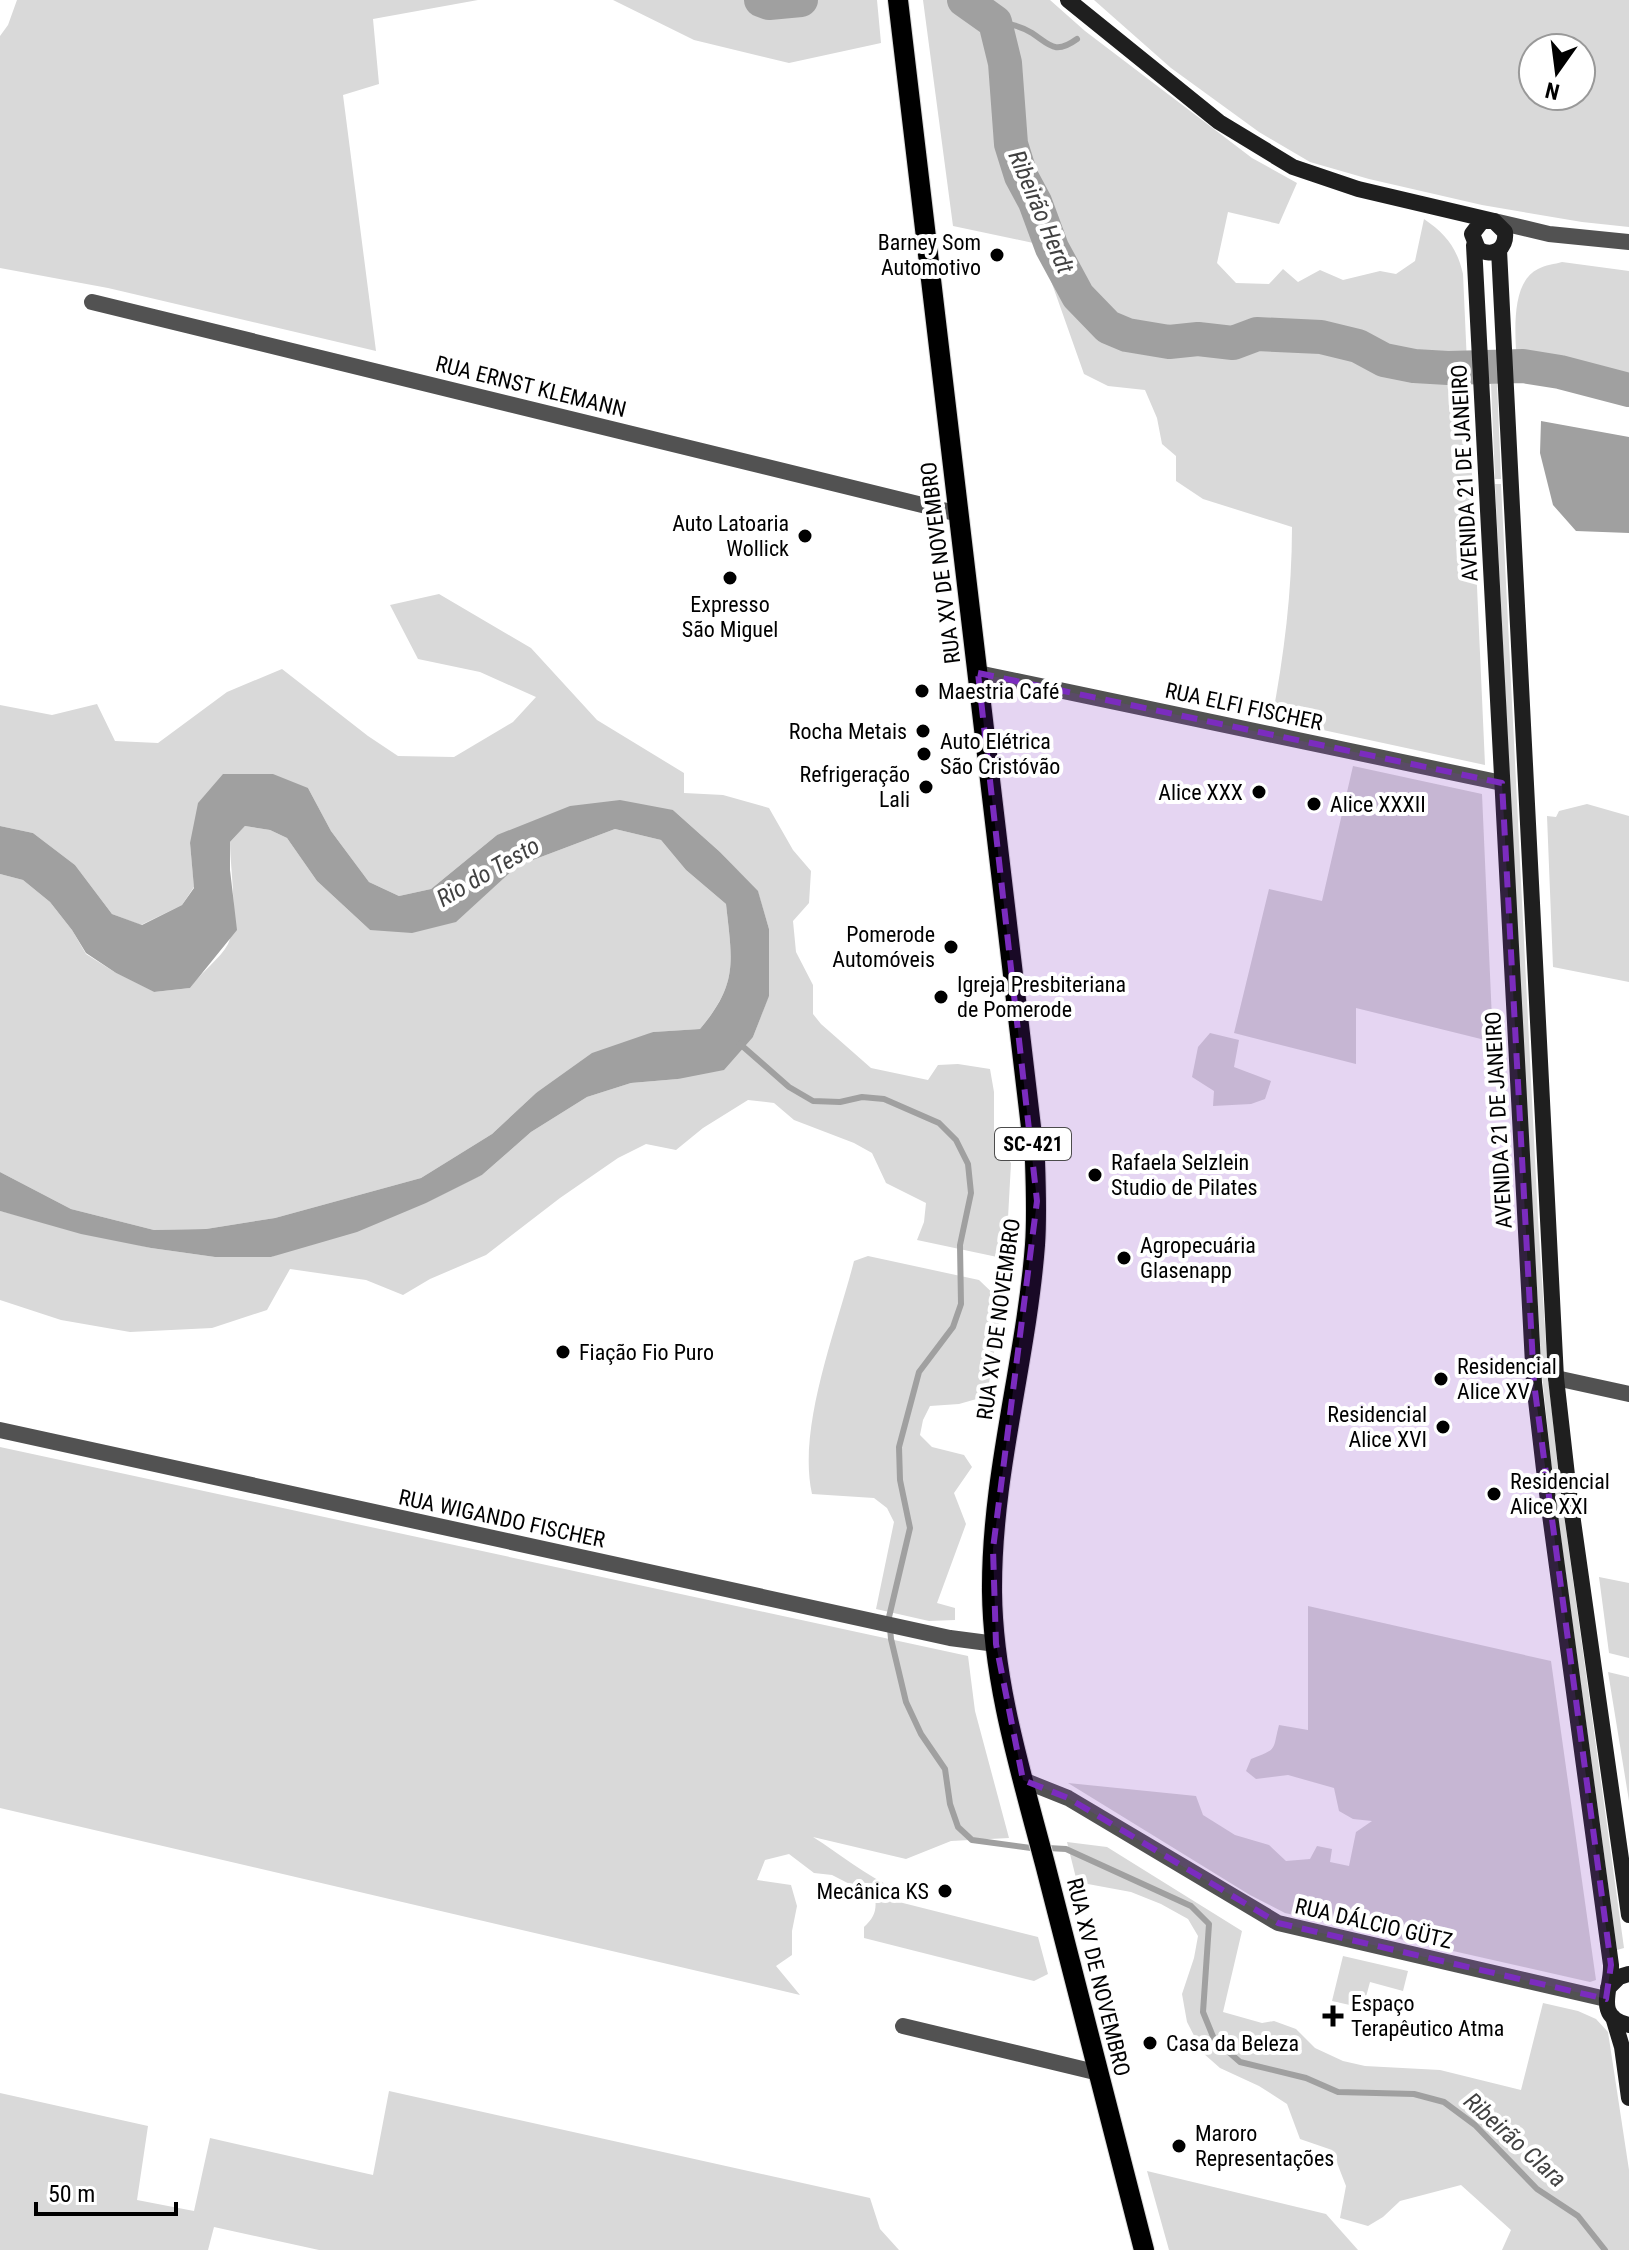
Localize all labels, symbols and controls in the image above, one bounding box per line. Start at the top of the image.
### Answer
north arrow [1517,32,1597,112]
text: N [1543,77,1562,105]
water label: Ribeirão Herdt [1003,146,1080,278]
place label: Barney Som Automotivo [878,230,981,280]
marker: Barney Som Automotivo [988,246,1006,264]
street label: RUA ERNST KLEMANN [433,351,629,422]
street label: AVENIDA 21 DE JANEIRO [1446,364,1483,582]
street label: RUA XV DE NOVEMBRO [916,461,965,665]
place label: Auto Latoaria Wollick [672,511,789,561]
marker: Auto Latoaria Wollick [796,527,814,545]
marker: Expresso São Miguel [721,569,739,587]
place label: Expresso São Miguel [682,592,778,642]
street label: RUA ELFI FISCHER [1163,678,1325,735]
place label: Maestria Café [938,679,1059,704]
marker: Maestria Café [913,682,931,700]
place label: Rocha Metais [789,719,907,744]
marker: Rocha Metais [914,722,932,740]
place label: Auto Elétrica São Cristóvão [940,729,1060,779]
marker: Auto Elétrica São Cristóvão [915,745,933,763]
place label: Refrigeração Lali [800,762,910,812]
marker: Refrigeração Lali [917,778,935,796]
place label: Alice XXX [1158,780,1243,805]
marker: Alice XXX [1250,783,1268,801]
place label: Alice XXXII [1330,792,1426,817]
marker: Alice XXXII [1305,795,1323,813]
water label: Rio do Testo [432,831,544,913]
place label: Pomerode Automóveis [832,922,935,972]
marker: Pomerode Automóveis [942,938,960,956]
place label: Igreja Presbiteriana de Pomerode [957,972,1126,1022]
marker: Igreja Presbiteriana de Pomerode [932,988,950,1006]
street label: AVENIDA 21 DE JANEIRO [1480,1011,1517,1229]
road number: SC-421 [995,1128,1071,1160]
place label: Rafaela Selzlein Studio de Pilates [1111,1150,1258,1200]
marker: Rafaela Selzlein Studio de Pilates [1086,1166,1104,1184]
street label: RUA XV DE NOVEMBRO [972,1217,1025,1421]
place label: Agropecuária Glasenapp [1140,1233,1256,1283]
marker: Agropecuária Glasenapp [1115,1249,1133,1267]
place label: Fiação Fio Puro [579,1340,714,1365]
marker: Fiação Fio Puro [554,1343,572,1361]
place label: Residencial Alice XV [1457,1354,1557,1404]
marker: Residencial Alice XV [1432,1370,1450,1388]
place label: Residencial Alice XVI [1327,1402,1427,1452]
marker: Residencial Alice XVI [1434,1418,1452,1436]
place label: Residencial Alice XXI [1510,1469,1610,1519]
street label: RUA WIGANDO FISCHER [397,1484,608,1553]
marker: Residencial Alice XXI [1485,1485,1503,1503]
street label: RUA XV DE NOVEMBRO [1062,1876,1135,2079]
place label: Mecânica KS [817,1879,929,1904]
marker: Mecânica KS [936,1882,954,1900]
street label: RUA DÁLCIO GÜTZ [1293,1893,1455,1954]
place label: Espaço Terapêutico Atma [1351,1991,1504,2041]
marker: Espaço Terapêutico Atma [1322,2005,1344,2027]
place label: Casa da Beleza [1166,2031,1299,2056]
marker: Casa da Beleza [1141,2034,1159,2052]
water label: Ribeirão Clara [1458,2087,1572,2193]
place label: Maroro Representações [1195,2121,1334,2171]
marker: Maroro Representações [1170,2137,1188,2155]
scale bar [36,2166,176,2216]
text: 50 m [48,2180,95,2208]

